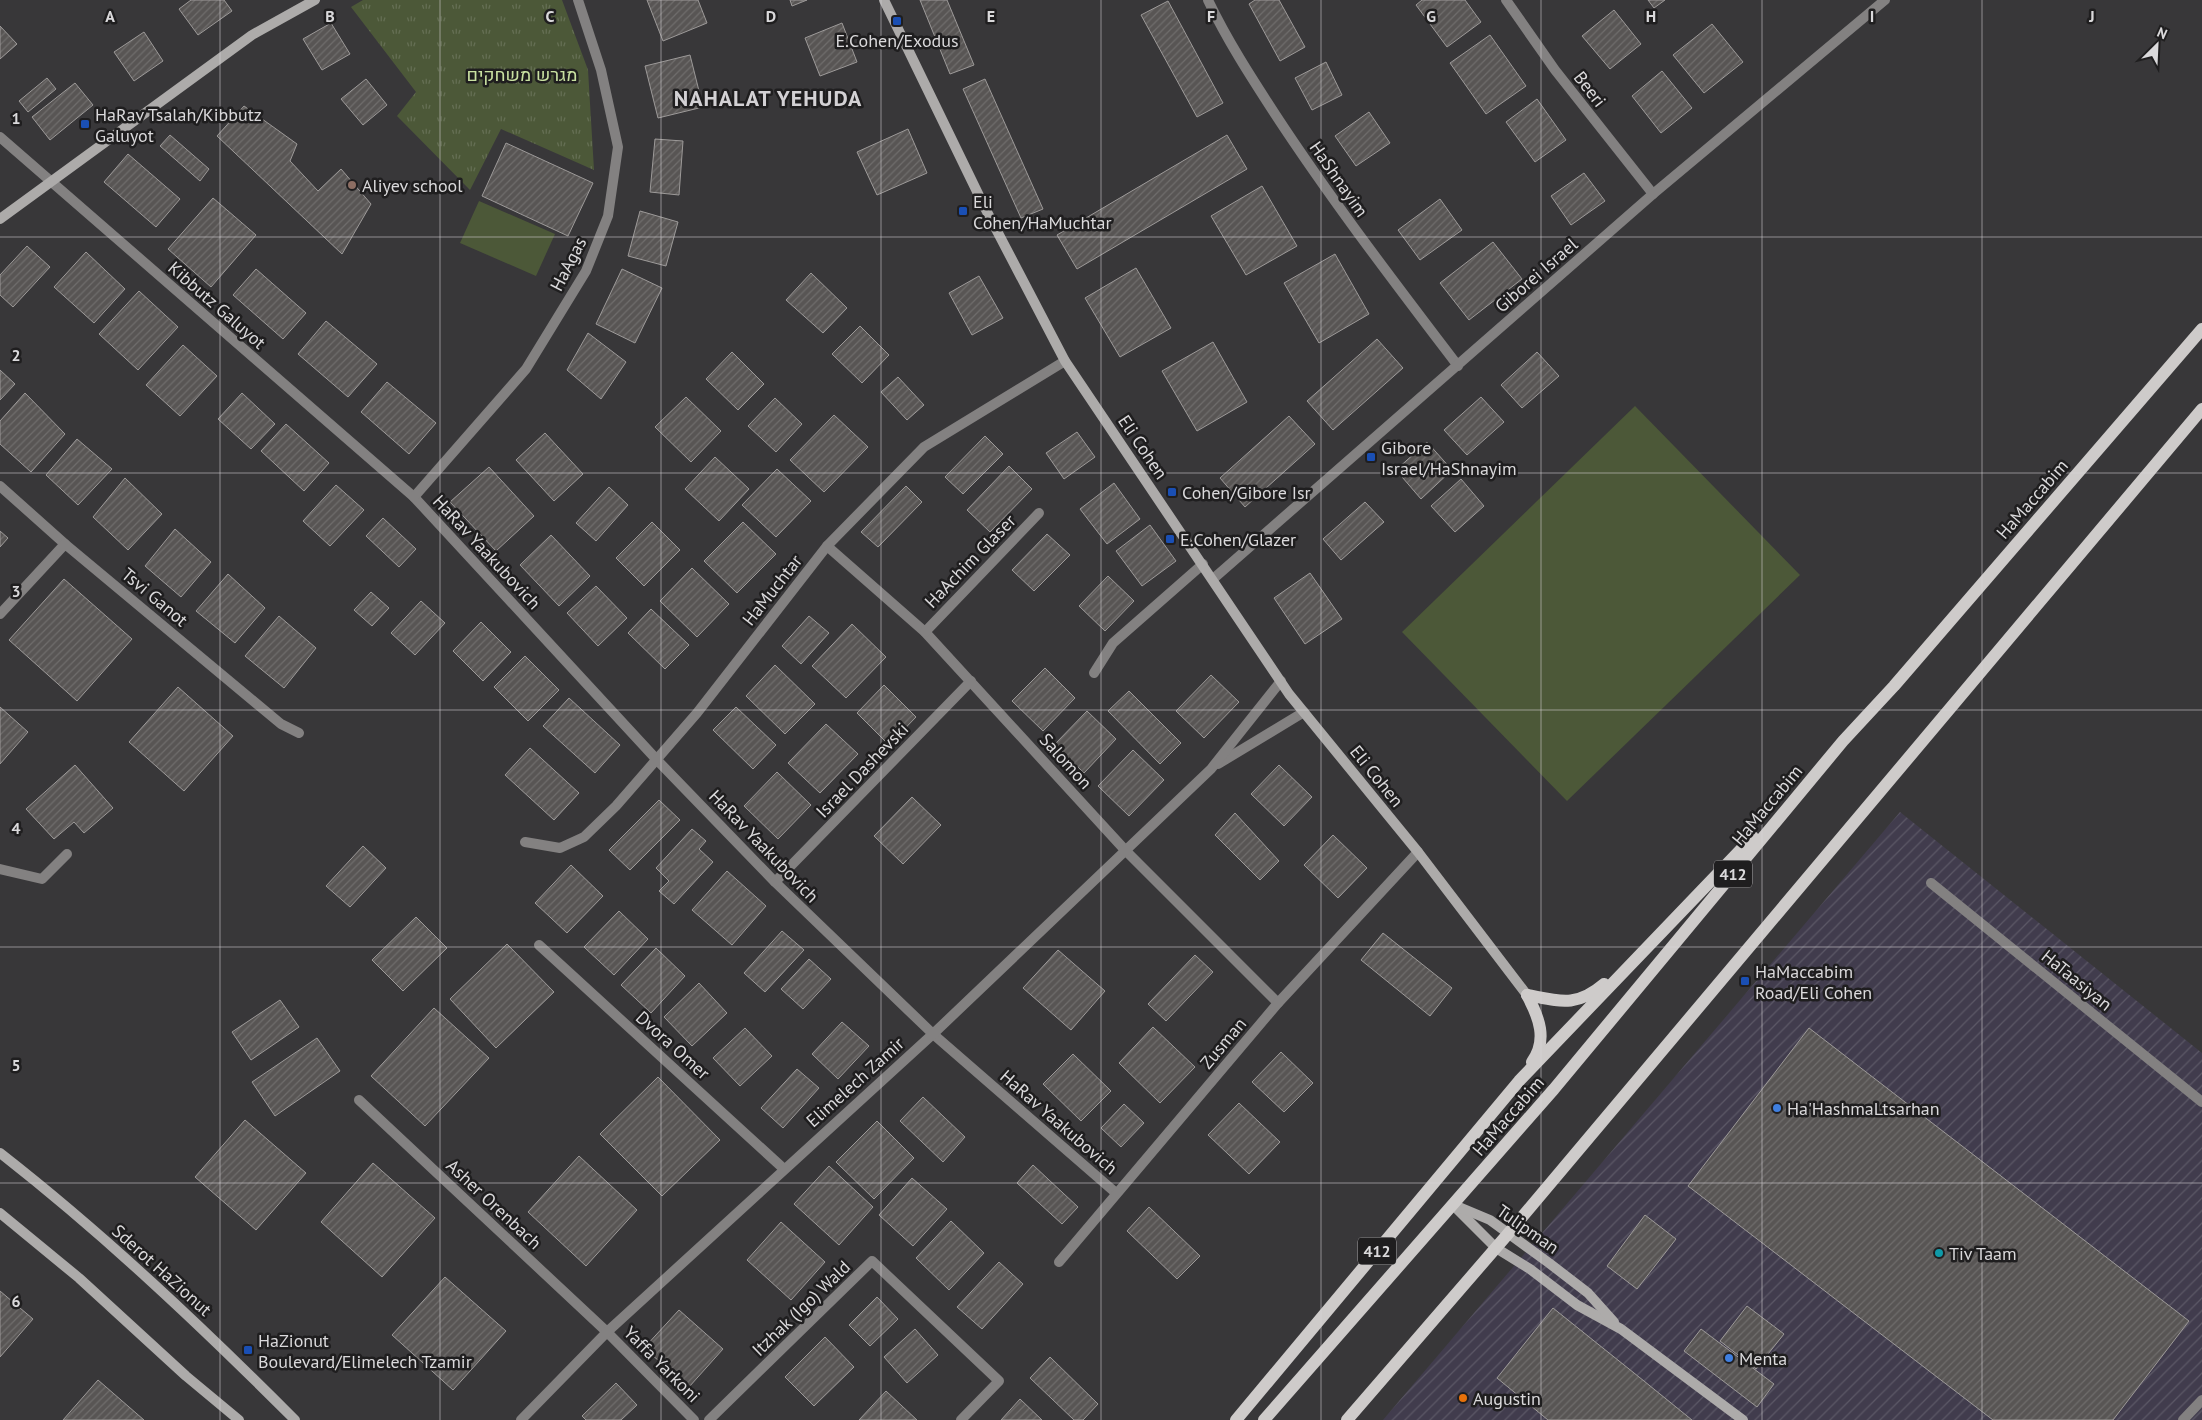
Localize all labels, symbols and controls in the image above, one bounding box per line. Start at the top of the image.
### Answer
text: A [105,6,115,26]
text: B [325,6,335,26]
text: C [546,6,555,26]
text: D [766,6,776,26]
text: E [987,6,995,26]
text: F [1207,6,1215,26]
text: G [1426,6,1436,26]
text: H [1646,6,1656,26]
text: I [1870,6,1874,26]
text: J [2088,6,2095,26]
marker: E.Cohen/Exodus [891,15,903,27]
north arrow [2132,20,2182,70]
text: N [2154,23,2170,43]
place label: E.Cohen/Exodus [835,29,959,52]
park label: מגרש משחקים [467,63,578,86]
street label: Beeri [1569,66,1611,112]
district label: NAHALAT YEHUDA [674,84,862,112]
place label: HaRav Tsalah/Kibbutz Galuyot [95,103,262,147]
text: 1 [11,108,21,128]
marker: HaRav Tsalah/Kibbutz Galuyot [79,118,91,130]
street label: HaShnayim [1305,137,1373,221]
place label: Aliyev school [362,174,463,197]
marker: Aliyev school [346,179,358,191]
place label: Eli Cohen/HaMuchtar [973,190,1112,234]
marker: Eli Cohen/HaMuchtar [957,205,969,217]
street label: Giborei Israel [1490,232,1583,317]
street label: HaAgas [545,233,591,295]
street label: Kibbutz Galuyot [163,256,271,354]
text: 2 [11,345,21,365]
street label: Eli Cohen [1113,410,1173,484]
place label: Gibore Israel/HaShnayim [1381,436,1517,480]
marker: Gibore Israel/HaShnayim [1365,451,1377,463]
street label: HaMaccabim [1991,454,2073,544]
place label: Cohen/Gibore Isr [1182,481,1311,504]
marker: Cohen/Gibore Isr [1166,486,1178,498]
street label: HaRav Yaakubovich [428,490,546,614]
street label: HaAchim Glaser [919,509,1021,613]
place label: E.Cohen/Glazer [1180,528,1296,551]
marker: E.Cohen/Glazer [1164,533,1176,545]
street label: HaMuchtar [737,550,807,630]
street label: Tsvi Ganot [117,563,193,631]
text: 3 [11,581,21,601]
street label: Israel Dashevski [811,718,913,822]
street label: Salomon [1035,728,1097,794]
street label: Eli Cohen [1345,741,1409,811]
street label: HaMaccabim [1727,760,1807,850]
street label: HaRav Yaakubovich [704,785,824,907]
text: 4 [11,818,21,838]
road number: 412 [1714,861,1752,888]
street label: HaTaasiyan [2037,945,2117,1015]
place label: HaMaccabim Road/Eli Cohen [1755,960,1872,1004]
marker: HaMaccabim Road/Eli Cohen [1739,975,1751,987]
street label: Dvora Omer [631,1006,715,1084]
street label: Zusman [1195,1013,1251,1073]
street label: Elimelech Zamir [801,1032,909,1132]
text: 5 [11,1055,21,1075]
street label: HaRav Yaakubovich [995,1065,1123,1179]
street label: HaMaccabim [1467,1071,1549,1161]
place label: Ha'HashmaLtsarhan [1787,1097,1940,1120]
marker: Ha'HashmaLtsarhan [1771,1102,1783,1114]
street label: Asher Orenbach [442,1154,546,1254]
street label: Tulipman [1492,1199,1564,1259]
street label: Sderot HaZionut [107,1219,217,1321]
road number: 412 [1358,1238,1396,1264]
place label: Tiv Taam [1949,1242,2017,1265]
marker: Tiv Taam [1933,1247,1945,1259]
street label: Itzhak (Igo) Wald [747,1255,855,1361]
text: 6 [11,1291,21,1311]
street label: Yaffa Yarkoni [619,1321,705,1407]
place label: HaZionut Boulevard/Elimelech Tzamir [258,1329,472,1373]
marker: HaZionut Boulevard/Elimelech Tzamir [242,1344,254,1356]
place label: Menta [1739,1347,1787,1370]
marker: Menta [1723,1352,1735,1364]
place label: Augustin [1473,1387,1541,1410]
marker: Augustin [1457,1392,1469,1404]

